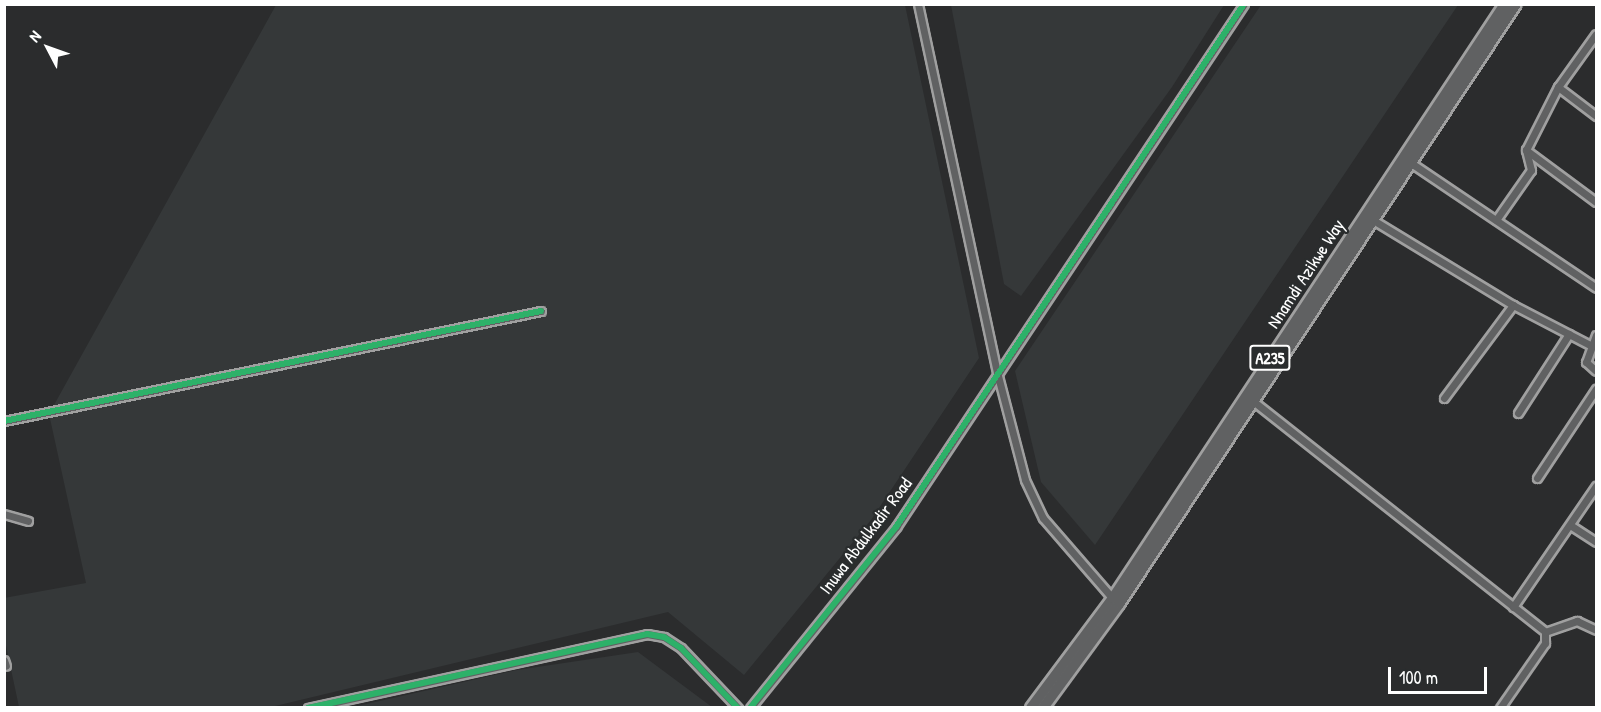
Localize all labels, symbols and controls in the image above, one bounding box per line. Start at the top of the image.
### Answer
north arrow [18,18,78,78]
text: N [23,26,46,47]
street label: Nnamdi Azikwe Way [1263,215,1349,333]
road number: A235 [1249,345,1291,371]
street label: Inuwa Abdulkadir Road [815,473,917,599]
scale bar [1391,655,1490,693]
text: 100 m [1399,665,1438,690]

